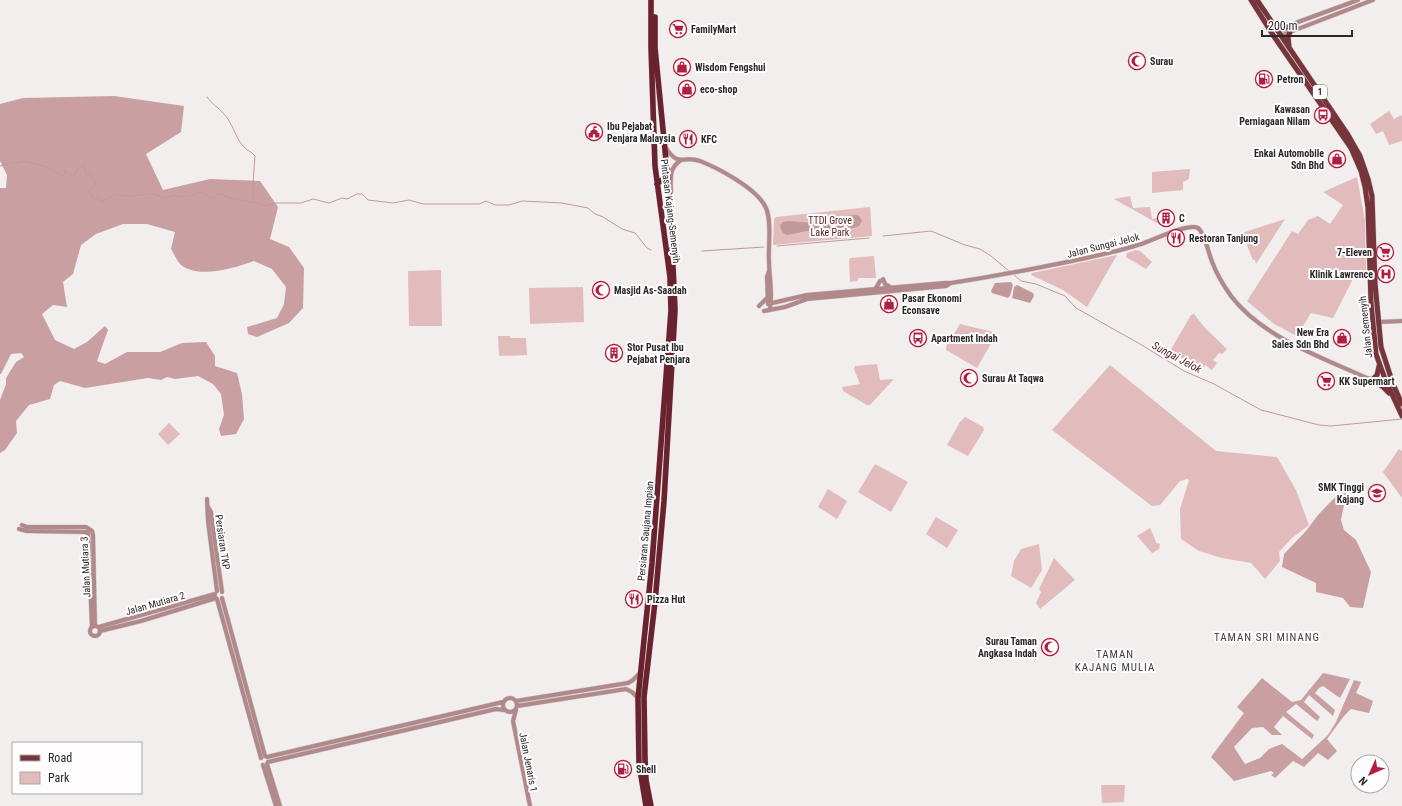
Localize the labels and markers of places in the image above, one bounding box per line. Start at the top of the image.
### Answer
supermarket icon: FamilyMart [668,19,688,39]
place label: FamilyMart [691,24,736,35]
mosque icon: Surau [1127,51,1147,71]
place label: Surau [1150,56,1173,67]
shop icon: Wisdom Fengshui [672,57,692,77]
place label: Wisdom Fengshui [695,62,766,73]
fuel station icon: Petron [1254,69,1274,89]
place label: Petron [1277,74,1304,85]
shop icon: eco-shop [677,79,697,99]
place label: eco-shop [700,84,737,95]
place label: Kawasan Perniagaan Nilam [1239,104,1310,127]
bus stop icon: Kawasan Perniagaan Nilam [1313,105,1333,125]
place label: Ibu Pejabat Penjara Malaysia [607,121,676,144]
public building icon: Ibu Pejabat Penjara Malaysia [584,122,604,142]
restaurant icon: KFC [678,129,698,149]
place label: KFC [701,134,717,145]
place label: Enkai Automobile Sdn Bhd [1254,148,1324,171]
shop icon: Enkai Automobile Sdn Bhd [1327,149,1347,169]
building icon: C [1156,208,1176,228]
place label: C [1179,213,1185,224]
restaurant icon: Restoran Tanjung [1166,228,1186,248]
place label: Restoran Tanjung [1189,233,1258,244]
supermarket icon: 7-Eleven [1375,242,1395,262]
place label: 7-Eleven [1337,247,1372,258]
hospital icon: Klinik Lawrence [1376,264,1396,284]
place label: Klinik Lawrence [1310,269,1373,280]
mosque icon: Masjid As-Saadah [591,280,611,300]
place label: Masjid As-Saadah [614,285,687,296]
place label: Pasar Ekonomi Econsave [902,293,962,316]
shop icon: Pasar Ekonomi Econsave [879,294,899,314]
place label: New Era Sales Sdn Bhd [1272,327,1329,350]
bus stop icon: Apartment Indah [908,328,928,348]
shop icon: New Era Sales Sdn Bhd [1332,328,1352,348]
place label: Apartment Indah [931,333,998,344]
place label: Stor Pusat Ibu Pejabat Penjara [627,342,690,365]
building icon: Stor Pusat Ibu Pejabat Penjara [604,343,624,363]
mosque icon: Surau At Taqwa [959,368,979,388]
supermarket icon: KK Supermart [1316,371,1336,391]
place label: Surau At Taqwa [982,373,1044,384]
place label: KK Supermart [1339,376,1394,387]
place label: SMK Tinggi Kajang [1318,482,1364,505]
school or university icon: SMK Tinggi Kajang [1367,483,1387,503]
restaurant icon: Pizza Hut [624,589,644,609]
place label: Pizza Hut [647,594,685,605]
place label: Surau Taman Angkasa Indah [978,636,1037,659]
mosque icon: Surau Taman Angkasa Indah [1040,637,1060,657]
fuel station icon: Shell [613,759,633,779]
place label: Shell [636,764,656,775]

